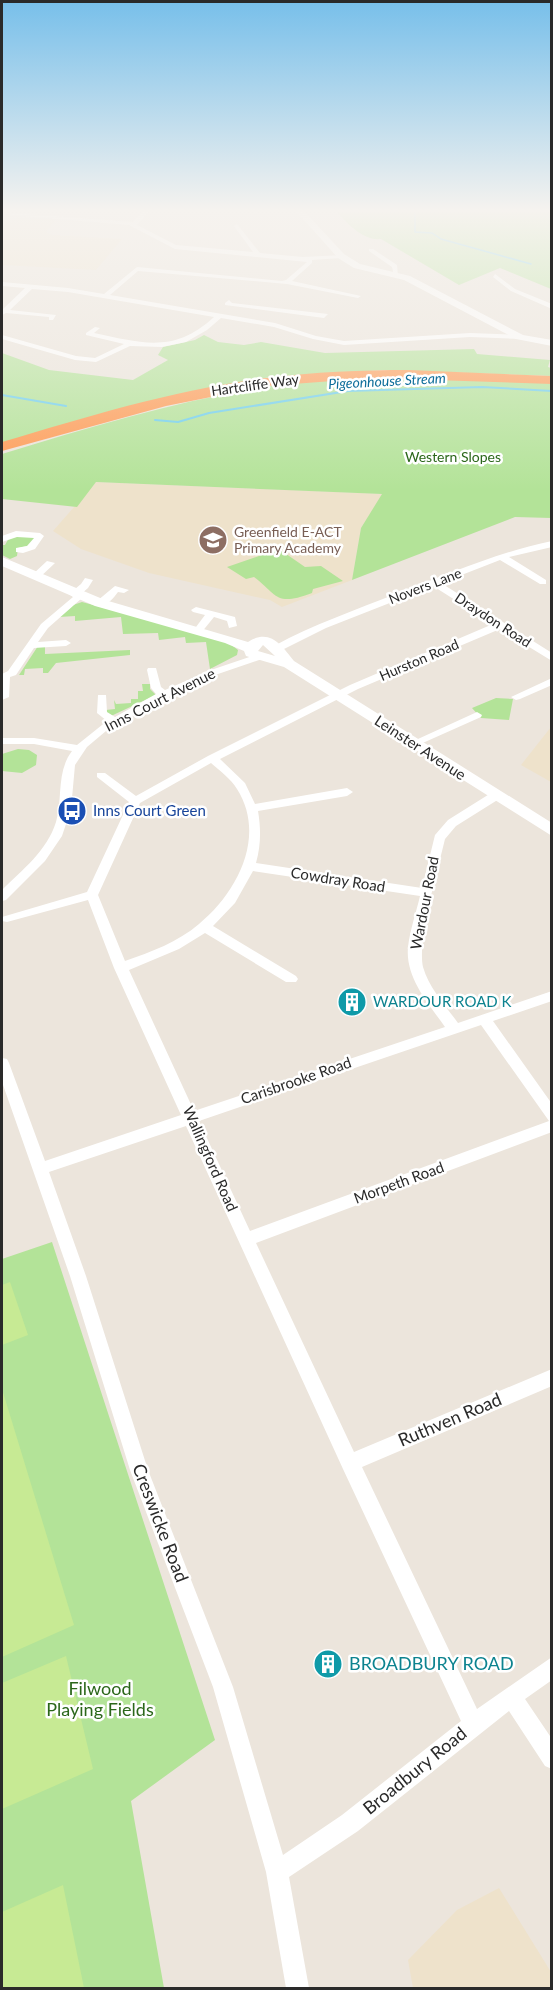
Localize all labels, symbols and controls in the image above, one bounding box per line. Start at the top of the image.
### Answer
water label: Pigeonhouse Stream [328,369,446,392]
street label: Hartcliffe Way [210,370,301,399]
park label: Western Slopes [405,448,501,465]
place label: Greenfield E-ACT Primary Academy [234,523,342,556]
school or university icon: Greenfield E-ACT Primary Academy [197,524,229,556]
street label: Novers Lane [386,564,464,607]
street label: Draydon Road [452,589,535,651]
street label: Hurston Road [376,635,461,684]
street label: Inns Court Avenue [101,663,218,735]
street label: Leinster Avenue [372,711,470,783]
bus stop icon: Inns Court Green [56,795,88,827]
place label: Inns Court Green [93,801,206,819]
street label: Wardour Road [406,855,442,951]
street label: Cowdray Road [290,863,387,895]
building icon: WARDOUR ROAD K [336,986,368,1018]
place label: WARDOUR ROAD K [373,992,512,1010]
street label: Carisbrooke Road [238,1053,353,1107]
street label: Wallingford Road [180,1103,242,1214]
street label: Morpeth Road [351,1157,446,1207]
street label: Ruthven Road [395,1387,505,1451]
street label: Creswicke Road [128,1460,194,1585]
building icon: BROADBURY ROAD [312,1648,344,1680]
place label: BROADBURY ROAD [349,1652,514,1674]
park label: Filwood Playing Fields [46,1677,154,1720]
street label: Broadbury Road [358,1722,471,1819]

